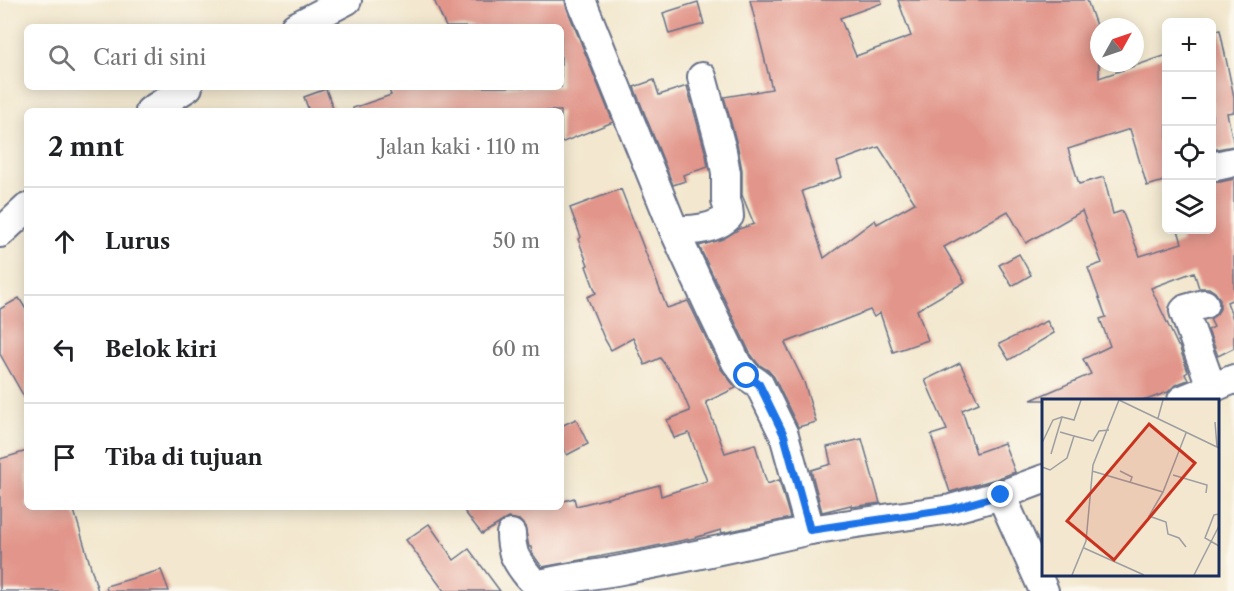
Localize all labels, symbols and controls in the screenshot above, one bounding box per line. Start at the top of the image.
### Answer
north arrow [1090,18,1144,72]
map controls [1162,18,1216,234]
button: + [1162,18,1216,72]
search box [24,24,564,90]
icon: search [45,41,78,74]
text: Cari di sini [93,44,206,71]
button: − [1162,72,1216,126]
button: locate [1162,126,1216,180]
text: 2 mnt [48,131,124,163]
text: Jalan kaki · 110 m [379,135,540,159]
button: layers [1162,180,1216,234]
icon: ahead [48,225,81,258]
text: Lurus [105,228,170,255]
text: 50 m [493,229,540,253]
icon: left [48,333,81,366]
text: Belok kiri [105,336,217,363]
text: 60 m [492,337,540,361]
route start [733,362,759,388]
inset map [1042,399,1219,576]
icon: arrive [48,441,81,474]
text: Tiba di tujuan [105,444,263,471]
route end [987,481,1013,507]

